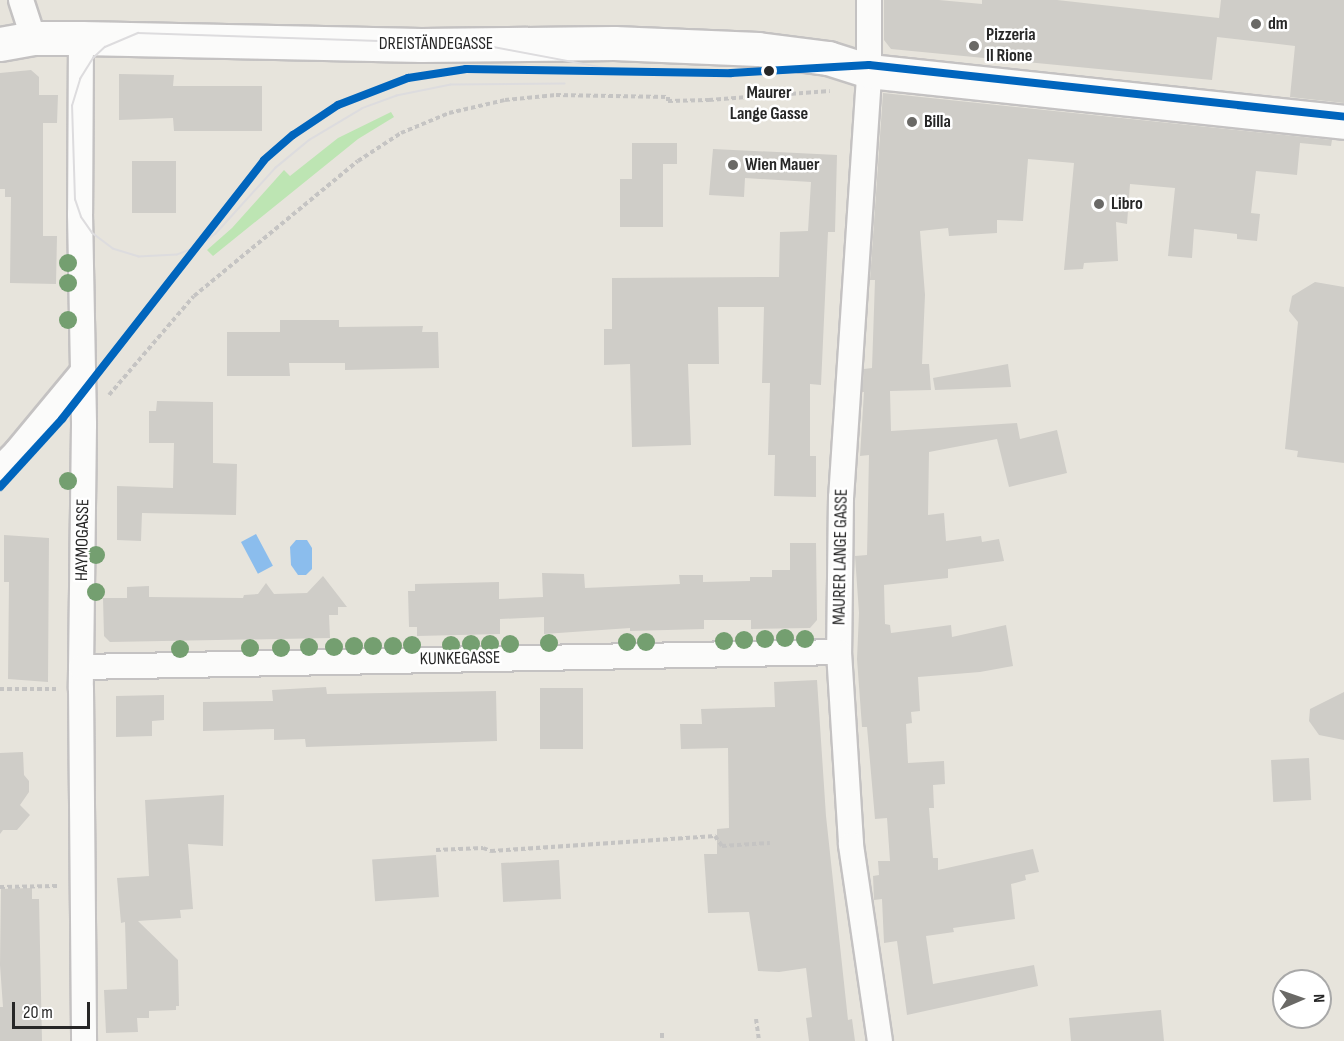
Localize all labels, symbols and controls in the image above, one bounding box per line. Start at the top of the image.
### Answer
place label: dm [1268,13,1288,35]
marker: dm [1249,17,1263,31]
place label: Pizzeria Il Rione [986,25,1036,68]
street label: DREISTÄNDEGASSE [379,33,493,55]
marker: Pizzeria Il Rione [967,39,981,53]
marker: Maurer Lange Gasse [759,61,779,81]
place label: Maurer Lange Gasse [730,83,808,125]
place label: Billa [924,111,951,133]
marker: Billa [905,115,919,129]
place label: Wien Mauer [745,154,820,176]
marker: Wien Mauer [726,158,740,172]
place label: Libro [1111,193,1143,215]
marker: Libro [1092,197,1106,211]
street label: MAURER LANGE GASSE [829,489,853,625]
street label: HAYMOGASSE [71,499,95,581]
street label: KUNKEGASSE [419,647,501,671]
north arrow [1272,969,1332,1029]
scale bar [15,990,93,1028]
text: N [1309,994,1328,1003]
text: 20 m [23,1002,53,1023]

